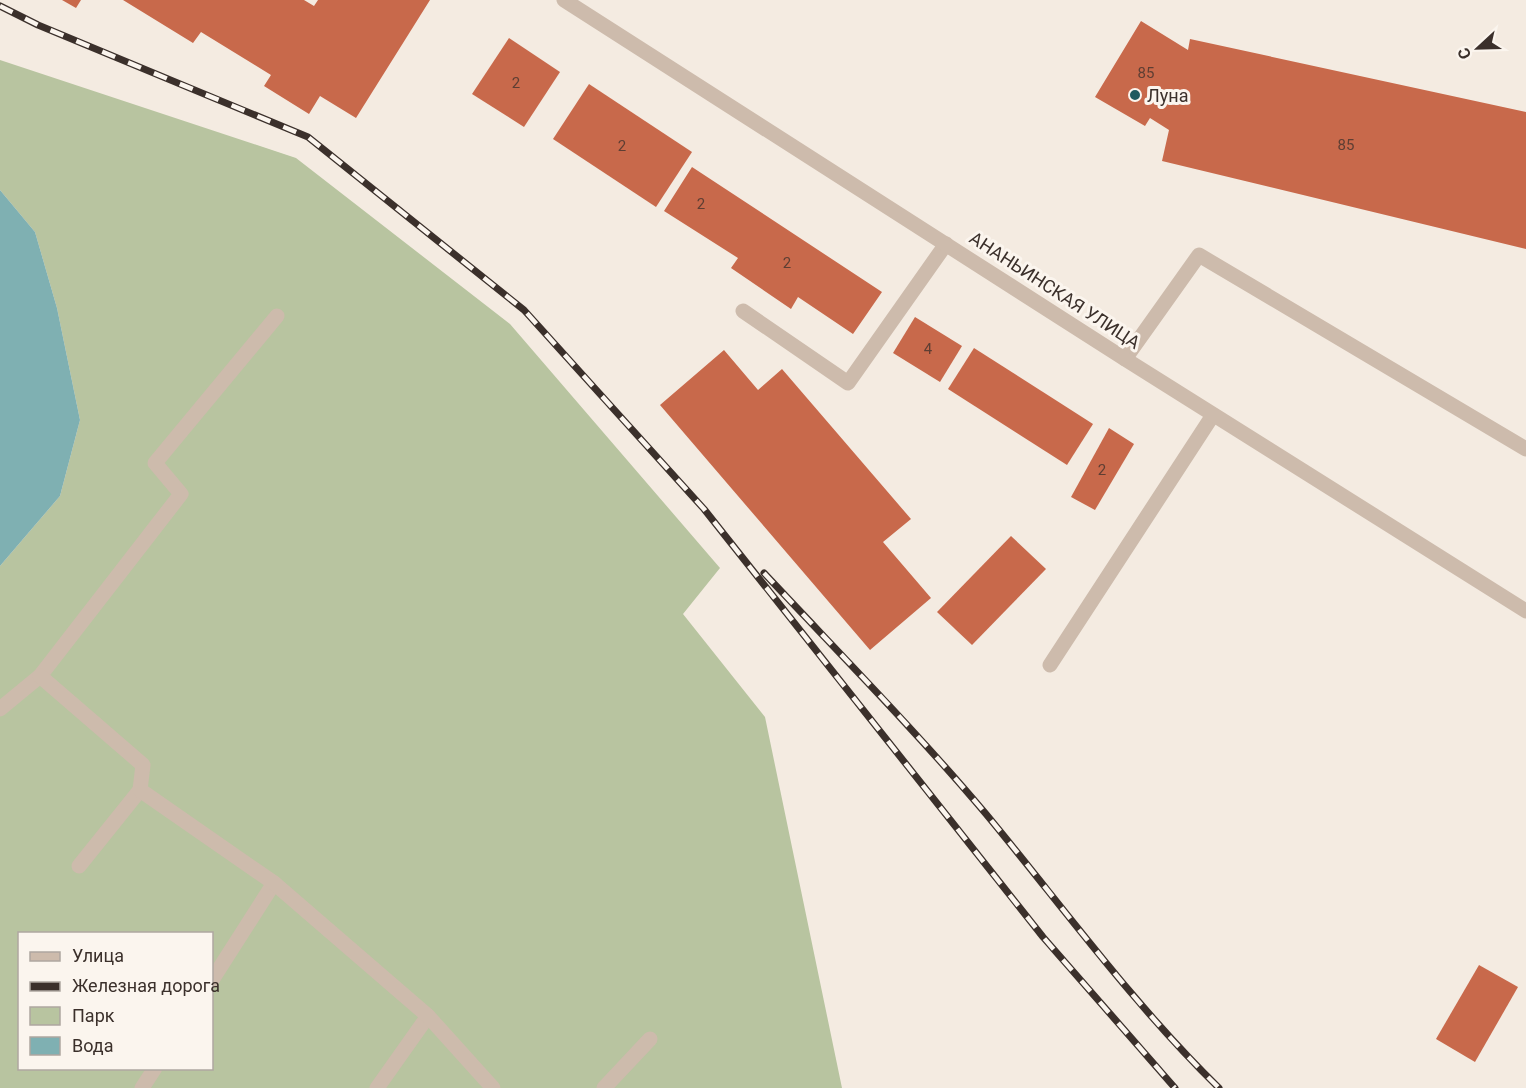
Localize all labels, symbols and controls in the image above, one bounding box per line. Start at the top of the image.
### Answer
north arrow [1448,18,1508,78]
text: С [1454,45,1475,62]
house number: 85 [1138,64,1154,82]
house number: 2 [512,74,520,92]
place label: Луна [1147,85,1188,106]
marker: Луна [1128,88,1142,102]
house number: 85 [1338,136,1354,154]
house number: 2 [618,137,626,155]
house number: 2 [697,195,705,213]
street label: АНАНЬИНСКАЯ УЛИЦА [966,227,1144,353]
house number: 2 [783,254,791,272]
house number: 4 [924,340,933,358]
house number: 2 [1098,461,1106,479]
legend [18,932,213,1070]
text: Улица [72,945,124,966]
text: Железная дорога [72,975,220,996]
text: Парк [72,1005,115,1026]
text: Вода [72,1035,114,1056]

